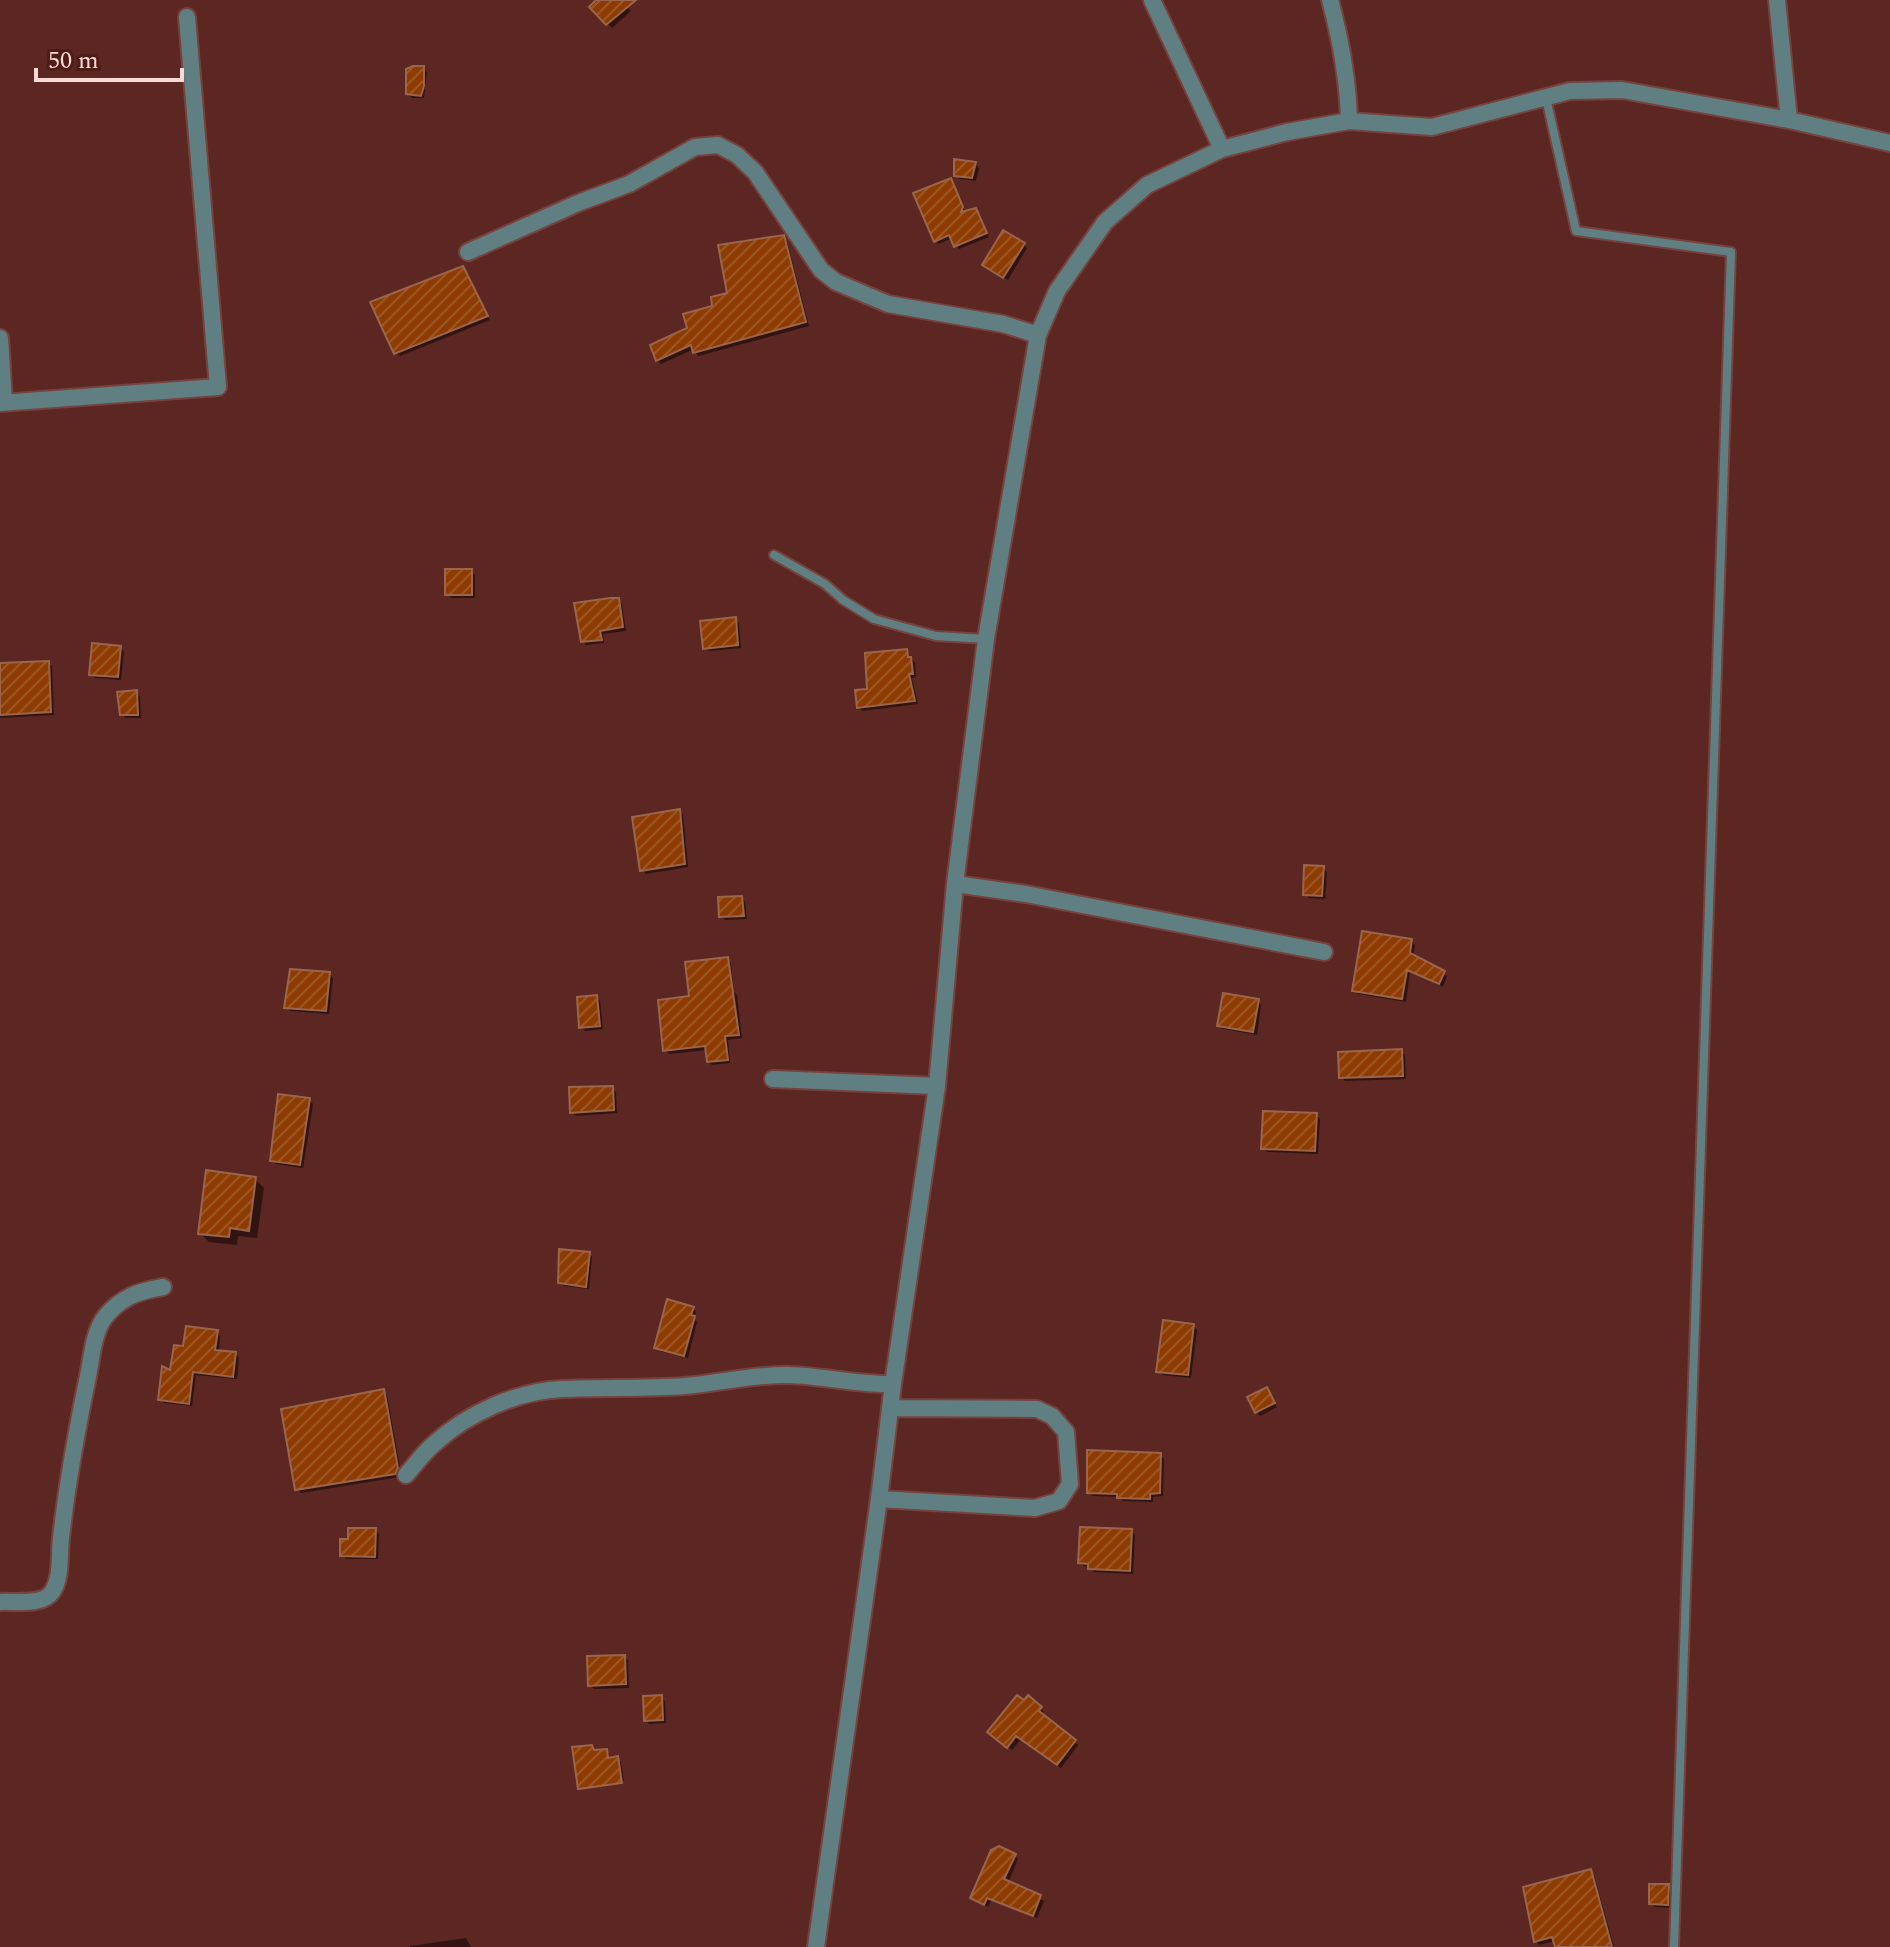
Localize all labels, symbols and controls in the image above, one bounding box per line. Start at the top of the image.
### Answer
scale bar [36,32,182,82]
text: 50 m [48,43,99,79]

